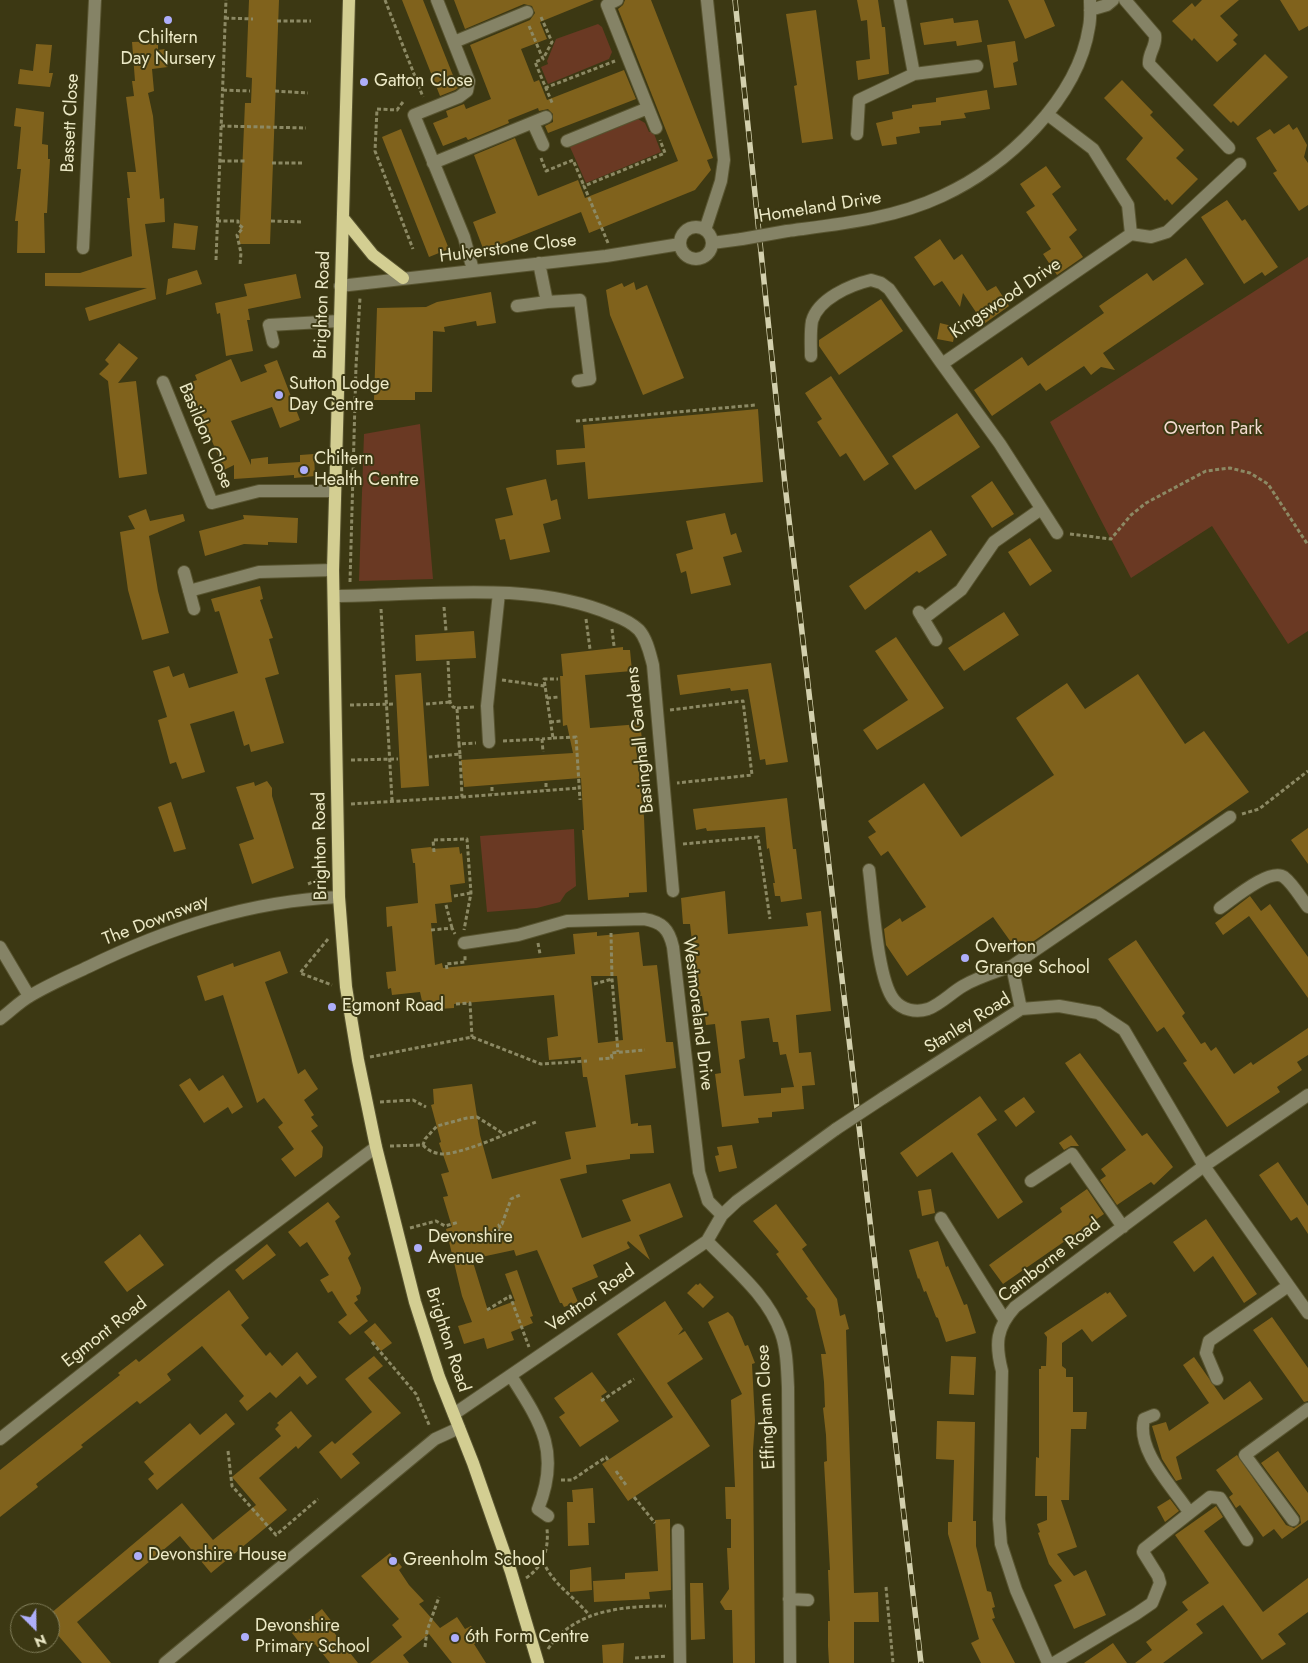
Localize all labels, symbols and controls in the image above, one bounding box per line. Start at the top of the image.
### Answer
marker: Chiltern Day Nursery [162,14,174,26]
place label: Chiltern Day Nursery [121,28,215,70]
place label: Gatton Close [374,71,473,93]
street label: Bassett Close [58,73,84,173]
marker: Gatton Close [358,76,370,88]
street label: Homeland Drive [757,188,883,228]
street label: Hulverstone Close [438,230,578,268]
street label: Brighton Road [310,250,336,360]
street label: Kingswood Drive [946,254,1066,344]
place label: Sutton Lodge Day Centre [289,374,389,416]
street label: Basildon Close [173,380,237,492]
marker: Sutton Lodge Day Centre [273,389,285,401]
park label: Overton Park [1164,419,1262,441]
place label: Chiltern Health Centre [314,449,419,492]
marker: Chiltern Health Centre [298,464,310,476]
street label: Basinghall Gardens [623,666,659,814]
street label: Brighton Road [309,792,333,900]
street label: The Downsway [100,891,212,951]
street label: Westmoreland Drive [677,936,717,1092]
place label: Overton Grange School [975,937,1090,980]
marker: Overton Grange School [959,952,971,964]
street label: Stanley Road [921,989,1015,1059]
place label: Egmont Road [342,996,444,1018]
marker: Egmont Road [326,1001,338,1013]
street label: Camborne Road [994,1214,1106,1308]
place label: Devonshire Avenue [428,1227,513,1270]
marker: Devonshire Avenue [412,1242,424,1254]
street label: Ventnor Road [543,1261,639,1337]
street label: Brighton Road [420,1285,474,1395]
street label: Egmont Road [58,1293,152,1373]
street label: Effingham Close [753,1344,781,1470]
place label: Devonshire House [148,1545,287,1567]
marker: Devonshire House [132,1550,144,1562]
place label: Greenholm School [403,1550,545,1572]
marker: Greenholm School [387,1555,399,1567]
north arrow [10,1603,60,1653]
place label: Devonshire Primary School [255,1616,370,1658]
place label: 6th Form Centre [465,1627,589,1649]
text: N [31,1630,49,1652]
marker: Devonshire Primary School [239,1631,251,1643]
marker: 6th Form Centre [449,1632,461,1644]

